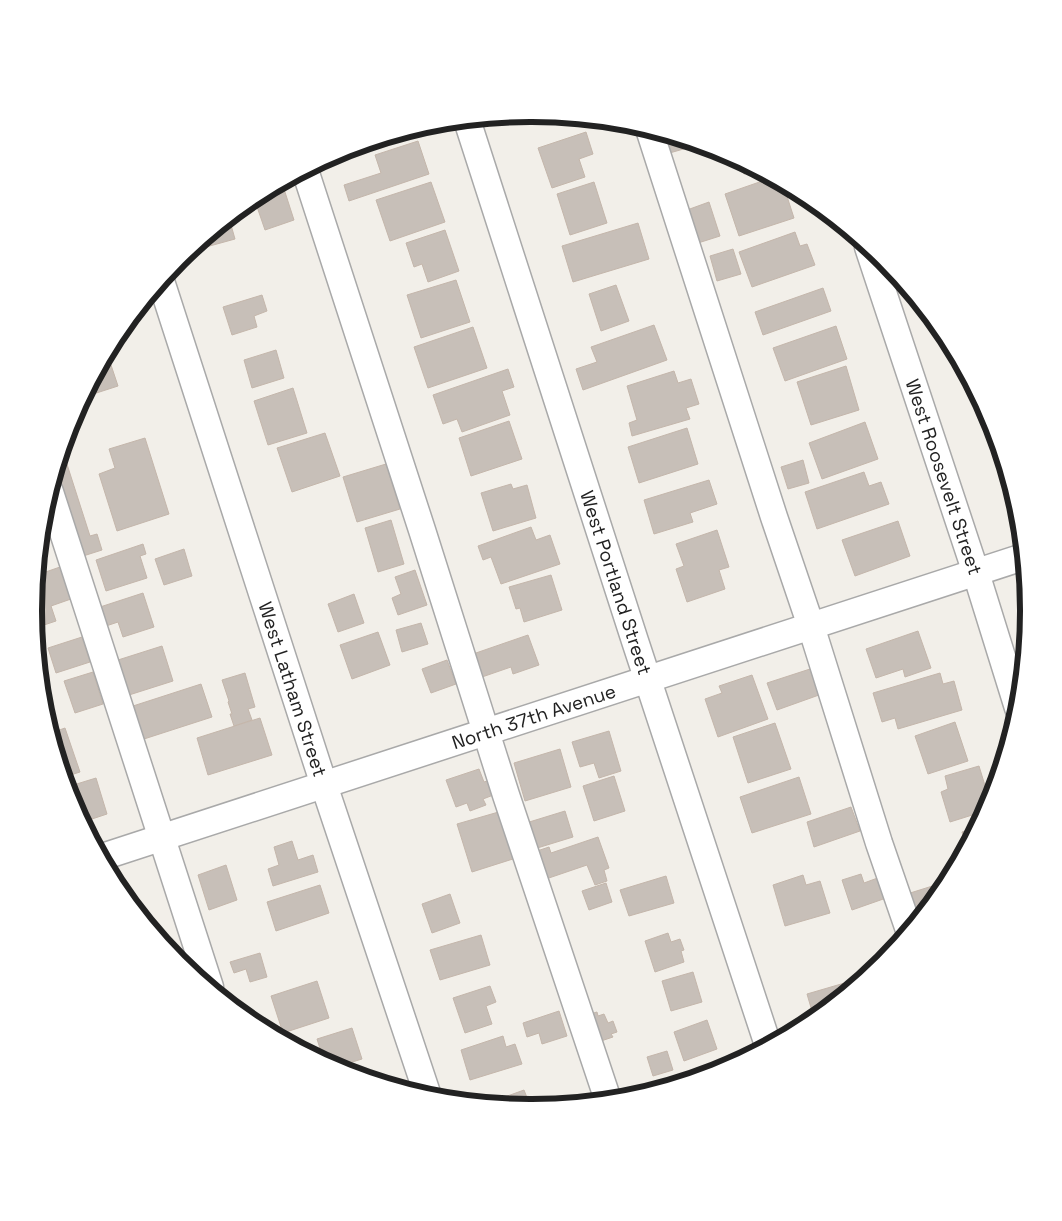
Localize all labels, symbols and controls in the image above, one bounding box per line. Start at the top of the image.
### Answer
street label: West Roosevelt Street [900,376,988,578]
street label: West Portland Street [575,487,658,678]
street label: West Latham Street [253,599,333,780]
street label: North 37th Avenue [448,678,619,755]

